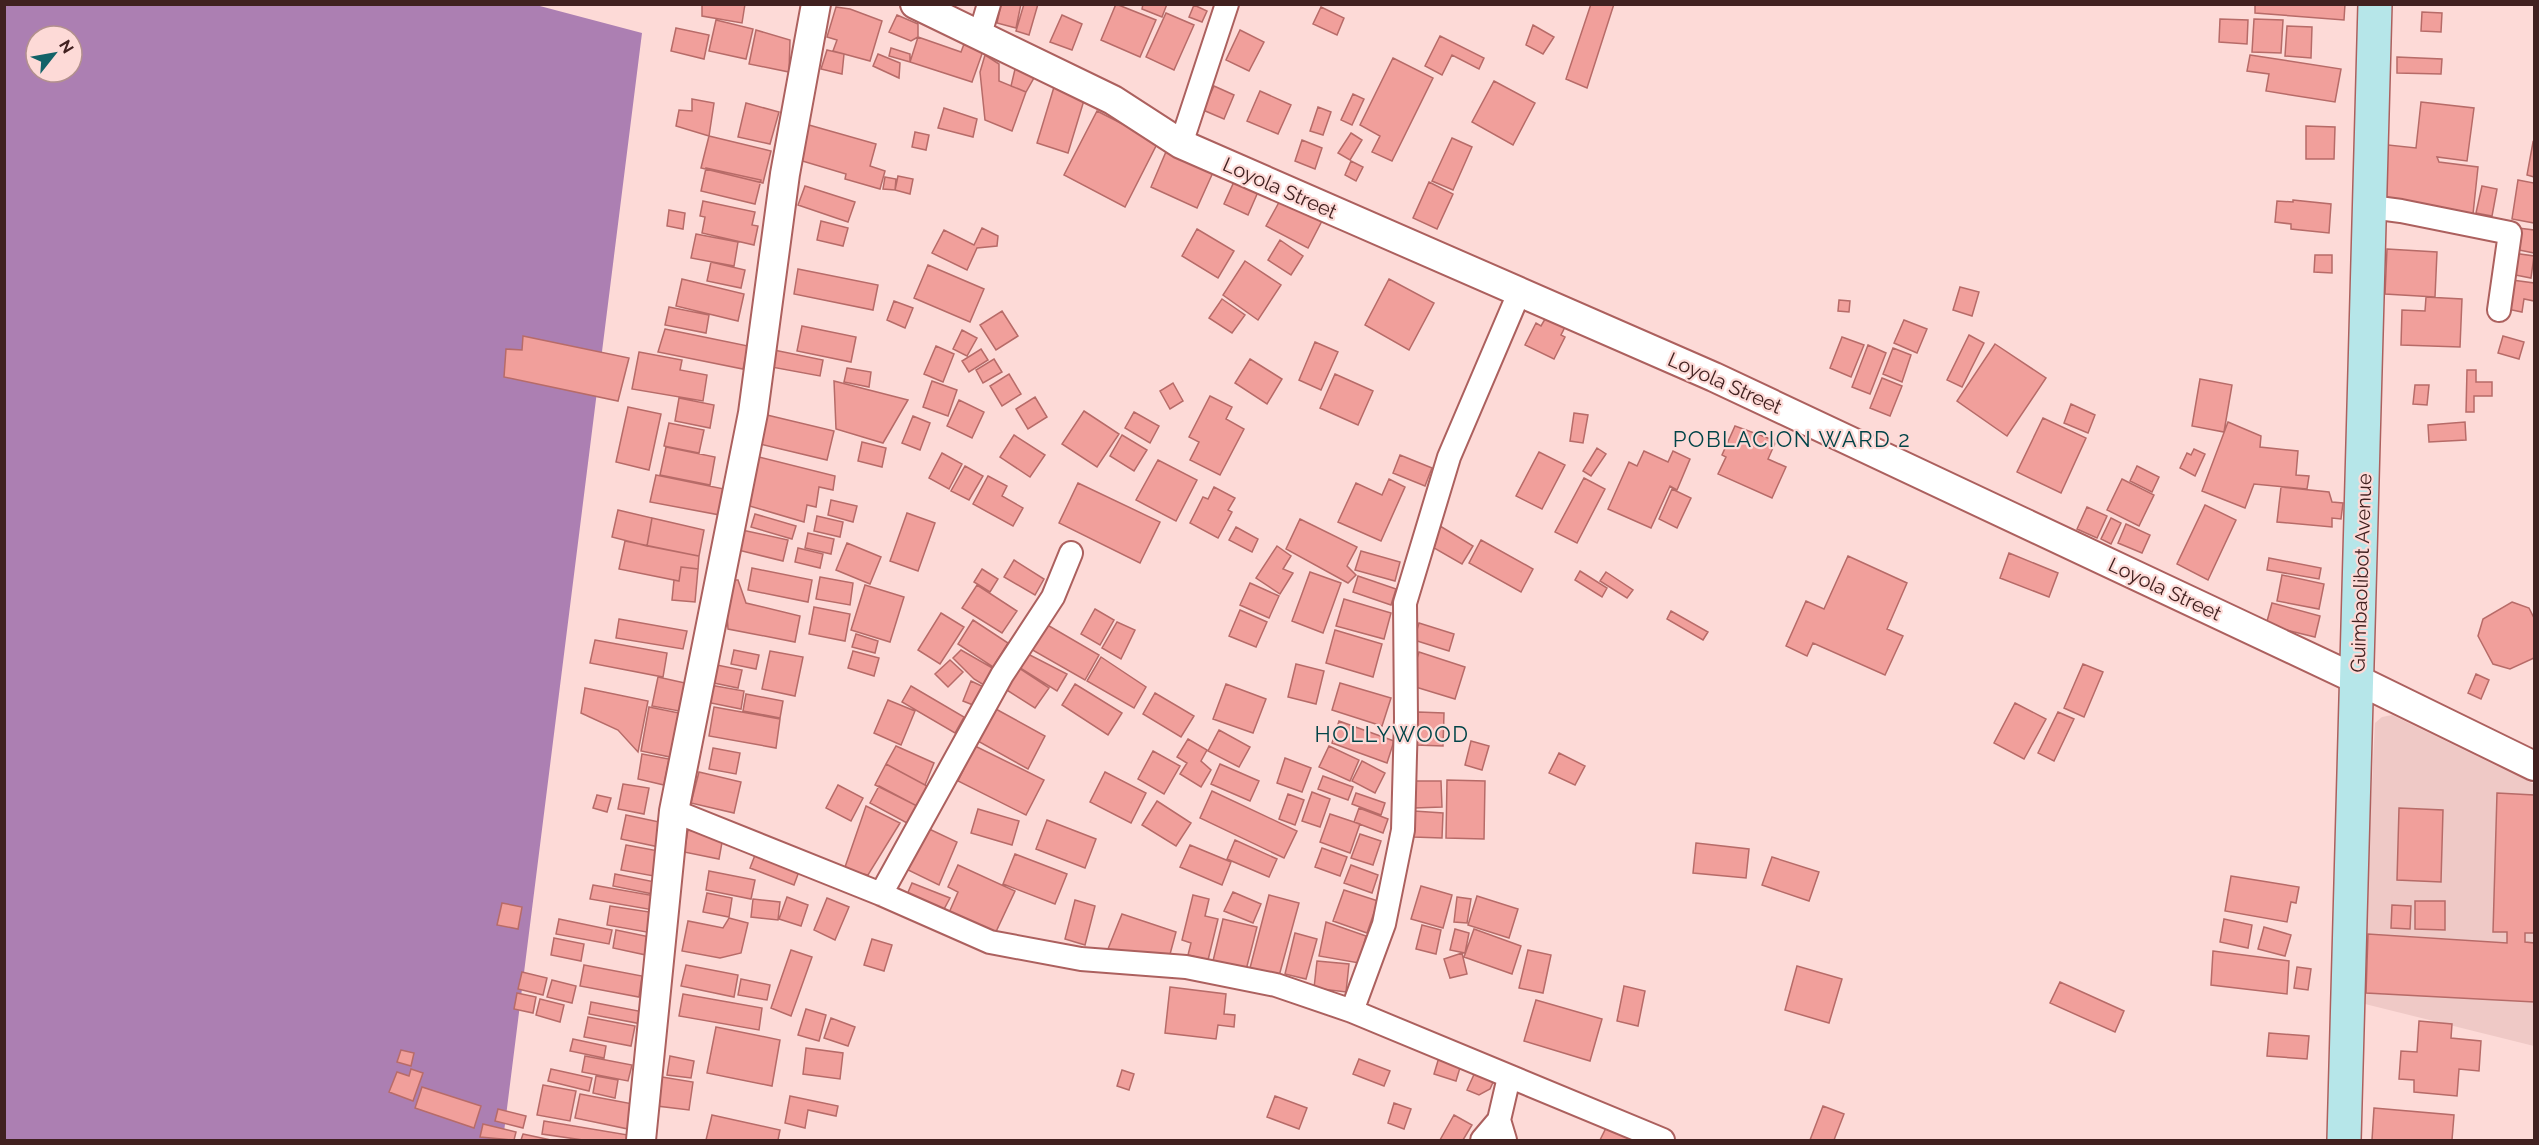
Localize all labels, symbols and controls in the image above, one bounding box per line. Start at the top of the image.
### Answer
north arrow [24,24,84,84]
text: N [55,36,78,57]
street label: Loyola Street [1219,152,1341,224]
street label: Loyola Street [1664,347,1786,419]
district label: POBLACION WARD 2 [1673,426,1911,452]
street label: Guimbaolibot Avenue [2346,473,2376,673]
street label: Loyola Street [2105,552,2226,626]
district label: HOLLYWOOD [1315,721,1469,747]

